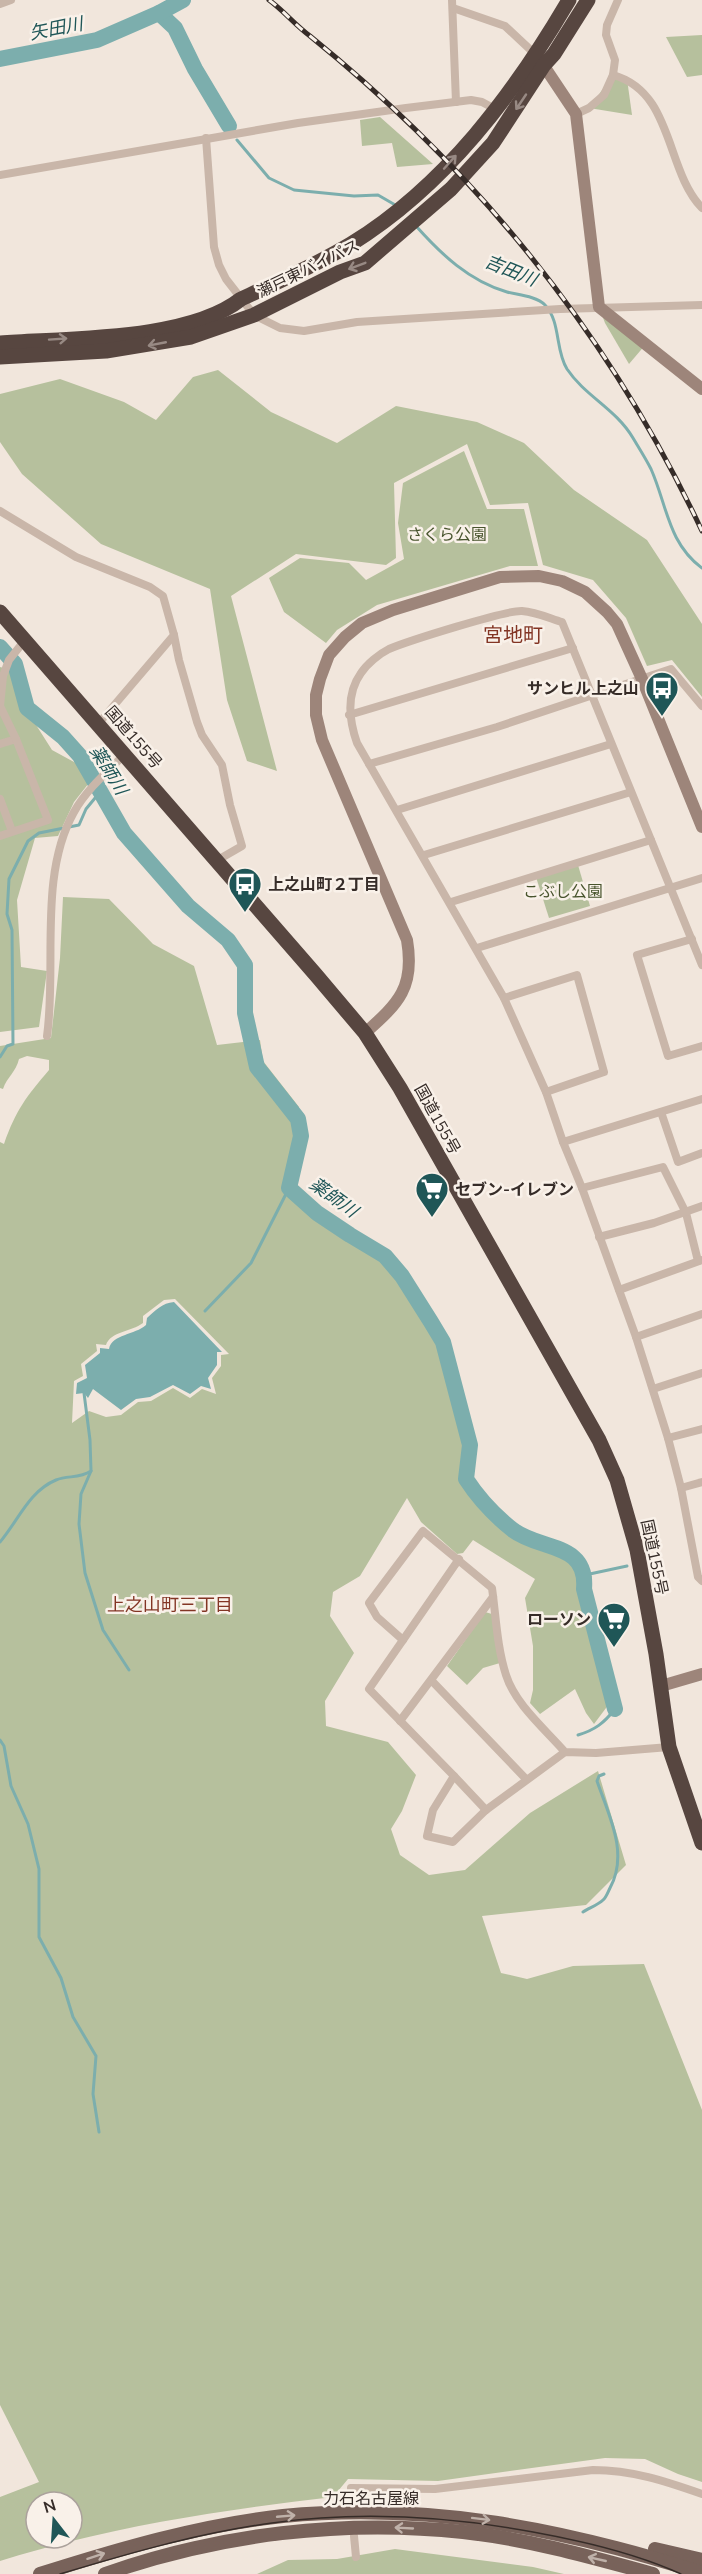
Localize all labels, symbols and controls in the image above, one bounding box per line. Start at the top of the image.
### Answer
water label: 矢田川 [27,11,87,44]
one-way arrow [515,93,528,110]
one-way arrow [443,155,457,170]
street label: 瀬戸東バイパス [253,235,363,301]
water label: 吉田川 [482,249,542,292]
one-way arrow [348,261,367,272]
one-way arrow [48,333,68,344]
one-way arrow [147,339,167,350]
park label: さくら公園 [407,524,487,544]
district label: 宮地町 [483,622,543,647]
bus stop icon: サンヒル上之山 [644,670,680,717]
place label: サンヒル上之山 [527,678,639,698]
street label: 国道155号 [101,701,167,773]
water label: 薬師川 [85,741,134,801]
bus stop icon: 上之山町２丁目 [227,866,263,913]
place label: 上之山町２丁目 [268,874,380,894]
park label: こぶし公園 [523,881,603,901]
street label: 国道155号 [411,1081,465,1157]
supermarket icon: セブン-イレブン [414,1171,450,1218]
water label: 薬師川 [305,1172,364,1223]
place label: セブン-イレブン [455,1179,574,1199]
street label: 国道155号 [637,1517,673,1597]
district label: 上之山町三丁目 [107,1593,233,1616]
supermarket icon: ローソン [596,1601,632,1648]
place label: ローソン [527,1609,591,1629]
street label: 力石名古屋線 [323,2488,419,2508]
north arrow [24,2490,84,2550]
text: N [41,2494,58,2517]
one-way arrow [276,2511,296,2522]
one-way arrow [471,2514,490,2525]
one-way arrow [395,2523,415,2534]
one-way arrow [86,2550,105,2561]
one-way arrow [587,2552,606,2564]

